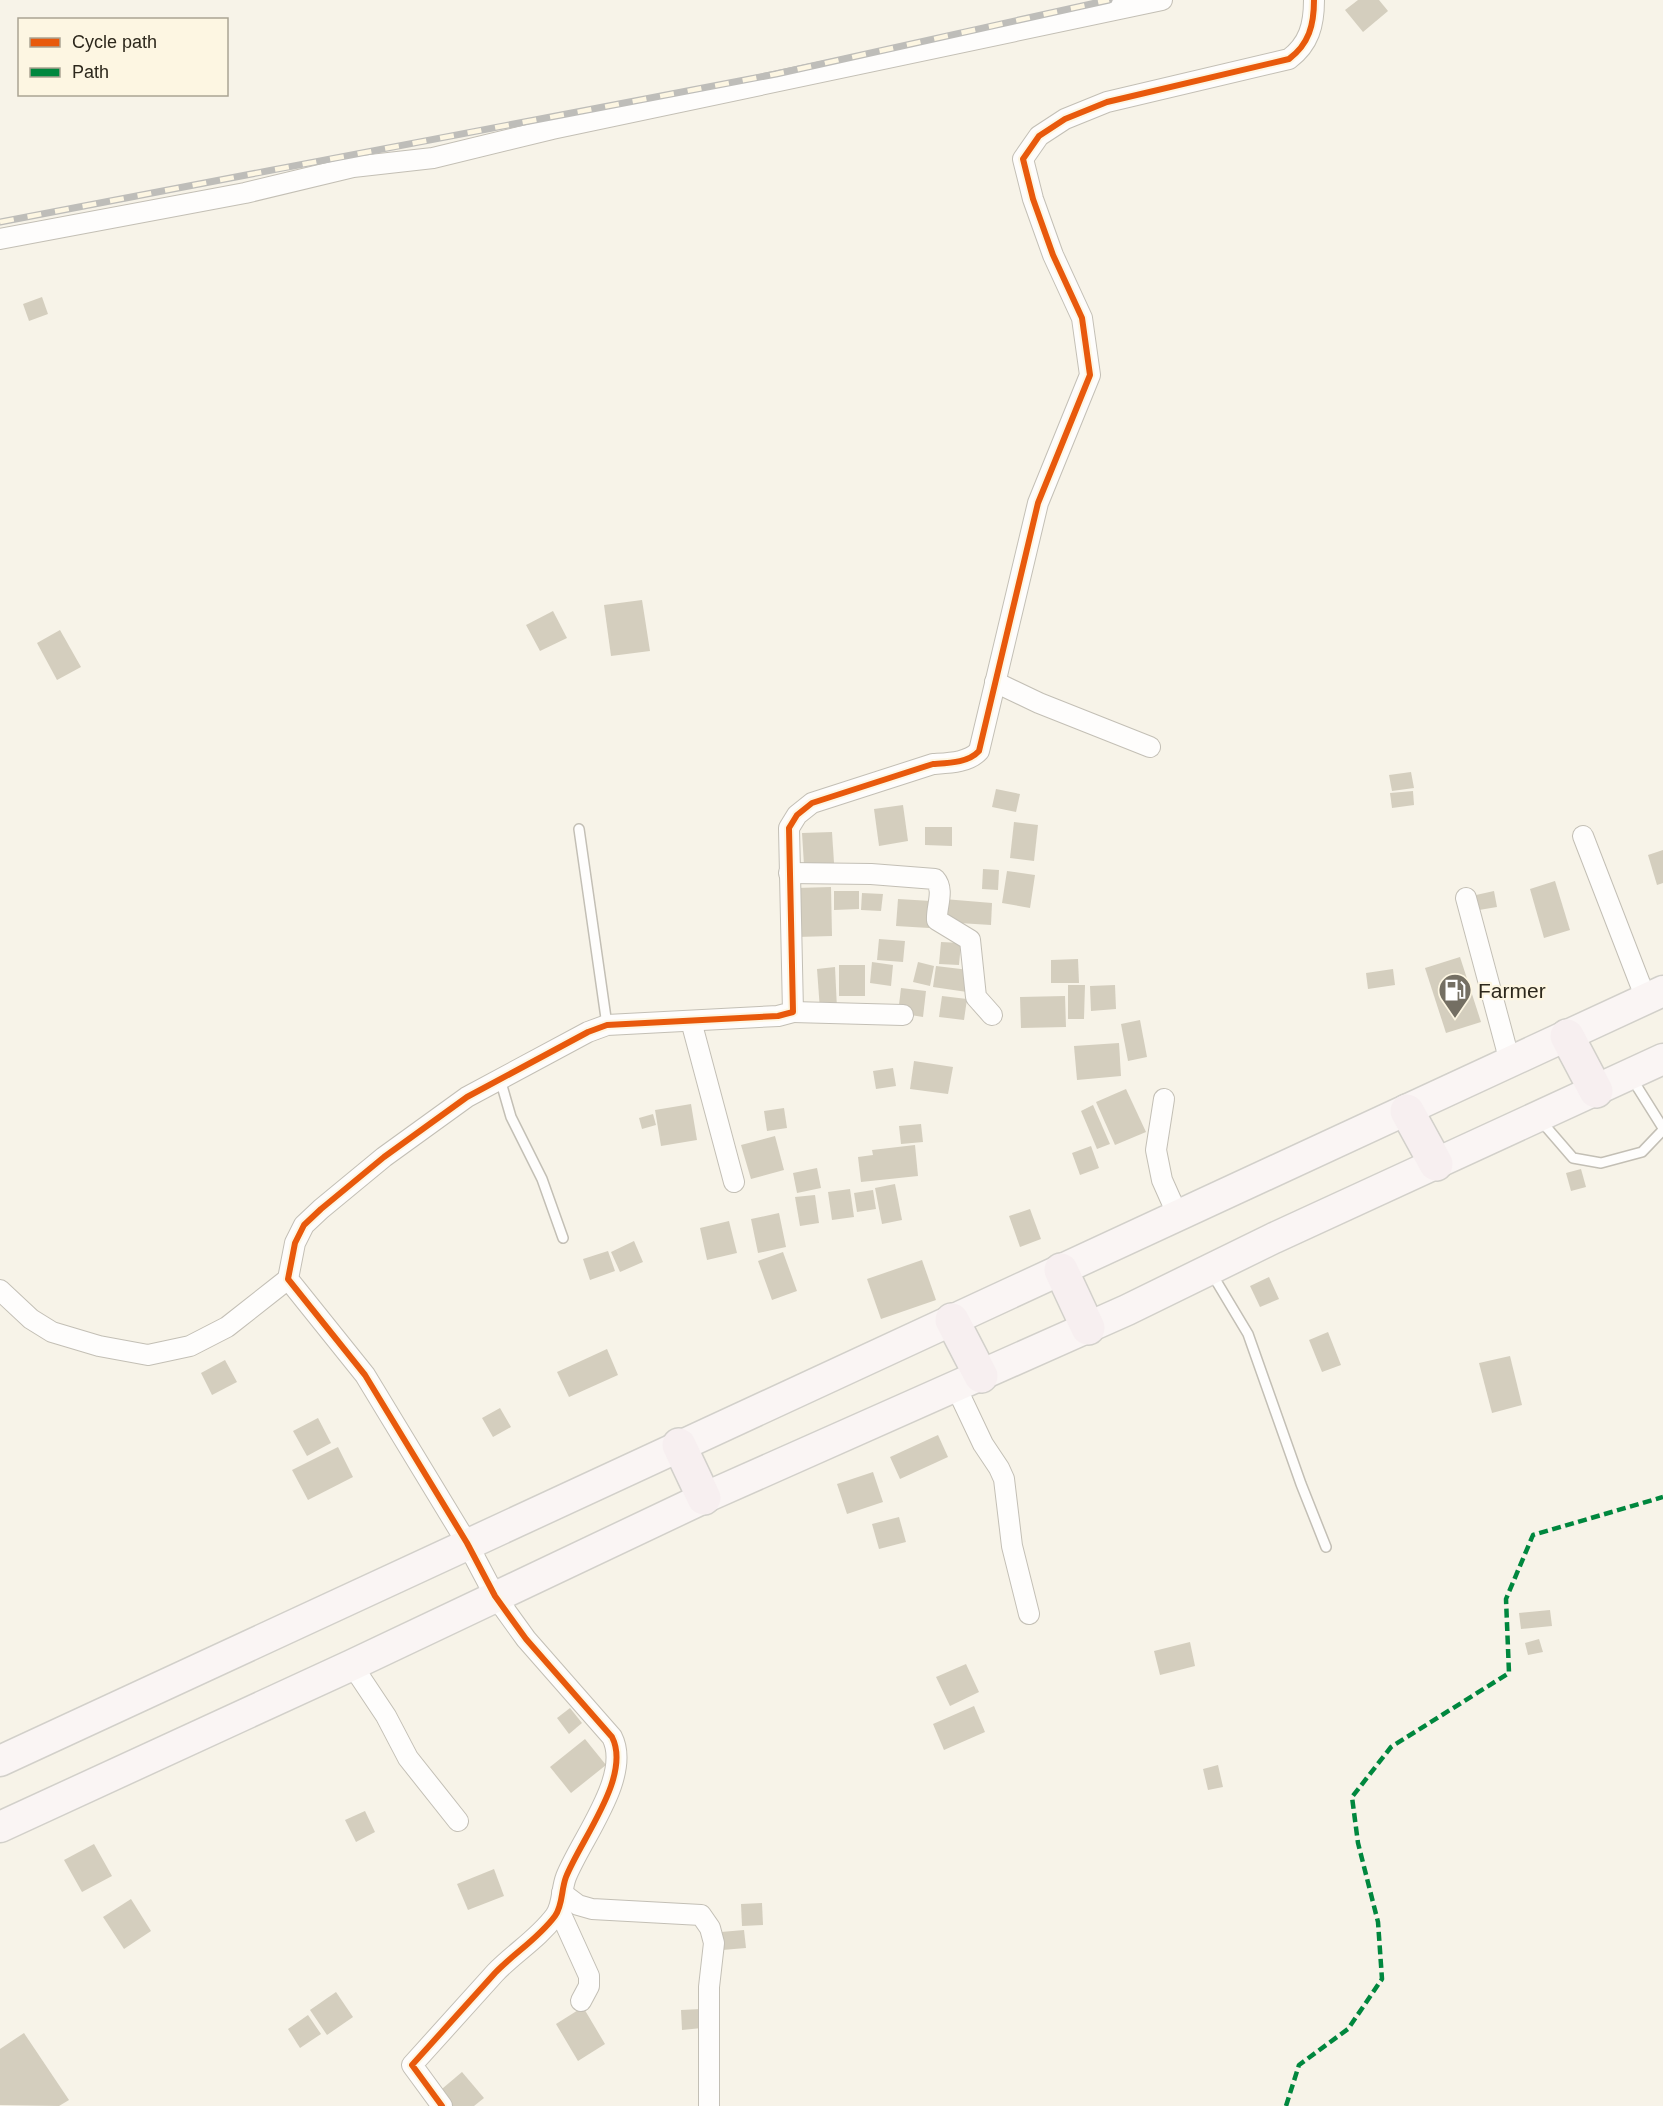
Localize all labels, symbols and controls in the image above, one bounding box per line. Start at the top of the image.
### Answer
legend [18,18,228,96]
text: Cycle path [72,32,157,52]
text: Path [72,62,109,82]
fuel station icon: Farmer [1437,972,1473,1019]
place label: Farmer [1478,979,1546,1002]

